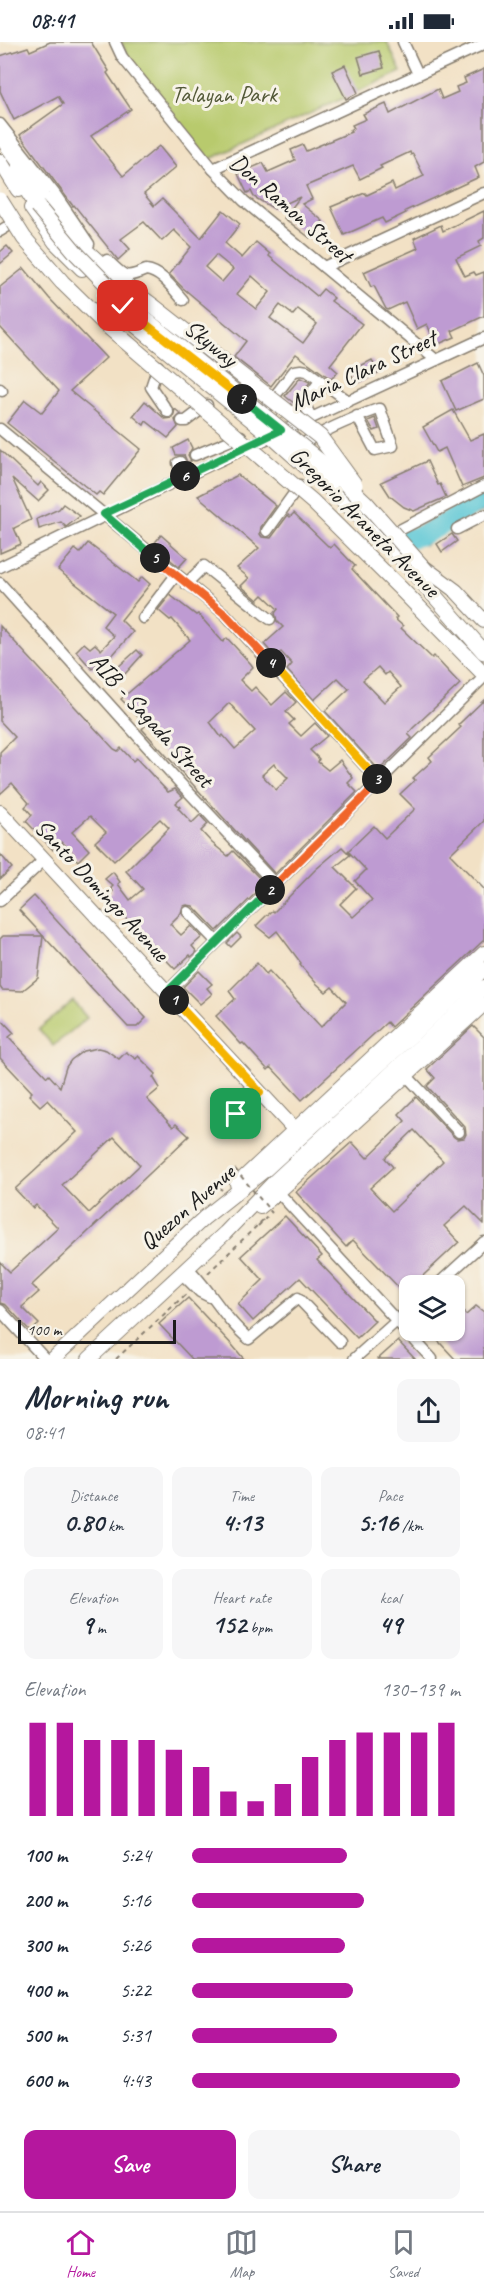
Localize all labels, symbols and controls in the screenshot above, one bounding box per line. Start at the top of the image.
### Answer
text: 08:41 [30,7,74,35]
park label: Talayan Park [171,79,279,109]
street label: Don Ramon Street [224,147,360,271]
pin [97,280,148,331]
icon: check [106,289,139,322]
street label: Skyway [178,313,245,375]
street label: Maria Clara Street [285,322,444,417]
pin: 7 [227,384,257,414]
text: 7 [238,389,246,409]
street label: Gregorio Araneta Avenue [283,440,448,605]
pin: 6 [170,461,200,491]
text: 6 [181,466,189,486]
pin: 5 [140,543,170,573]
text: 5 [152,548,158,568]
street label: AIB - Sagada Street [84,647,222,795]
pin: 4 [256,648,286,678]
text: 4 [267,653,275,673]
pin: 3 [362,764,392,794]
text: 3 [373,769,381,789]
street label: Santo Domingo Avenue [28,813,177,969]
pin: 2 [255,875,285,905]
text: 2 [266,880,274,900]
pin: 1 [159,985,189,1015]
text: 1 [170,990,178,1010]
pin [210,1088,261,1139]
icon: arrive [219,1097,252,1130]
street label: Quezon Avenue [133,1156,243,1257]
map controls [399,1275,465,1341]
button: layers [399,1275,465,1341]
scale bar [18,1317,176,1344]
text: 100 m [27,1320,61,1340]
text: Morning run [24,1376,168,1418]
button: share [397,1379,460,1442]
text: 08:41 [24,1420,64,1445]
text: Distance [70,1486,118,1506]
text: Time [230,1486,254,1506]
text: Pace [378,1486,403,1506]
text: 0.80 [64,1506,104,1539]
text: 4:13 [222,1506,262,1539]
text: 5:16 [358,1506,398,1539]
text: km [104,1516,124,1536]
text: /km [398,1516,423,1536]
text: Elevation [69,1588,118,1608]
text: Heart rate [213,1588,271,1608]
text: kcal [380,1588,401,1608]
text: 9 [82,1608,93,1641]
text: 152 [212,1608,246,1641]
text: 49 [379,1608,402,1641]
text: m [93,1618,106,1638]
text: bpm [246,1618,272,1638]
text: Elevation [24,1677,86,1702]
text: 130–139 m [381,1677,460,1702]
text: 100 m [24,1843,67,1868]
text: 5:24 [120,1843,151,1868]
text: 200 m [24,1888,67,1913]
text: 5:16 [120,1888,151,1913]
text: 300 m [24,1933,67,1958]
text: 5:26 [120,1933,151,1958]
text: 400 m [24,1978,67,2003]
text: 5:22 [120,1978,151,2003]
text: 500 m [24,2023,67,2048]
text: 5:31 [120,2023,151,2048]
text: 600 m [24,2068,68,2093]
text: 4:43 [120,2068,151,2093]
button: Save [24,2130,236,2199]
button: Share [248,2130,460,2199]
tab: Home [64,2226,97,2282]
tab: Map [225,2226,258,2282]
tab: Saved [387,2226,420,2282]

